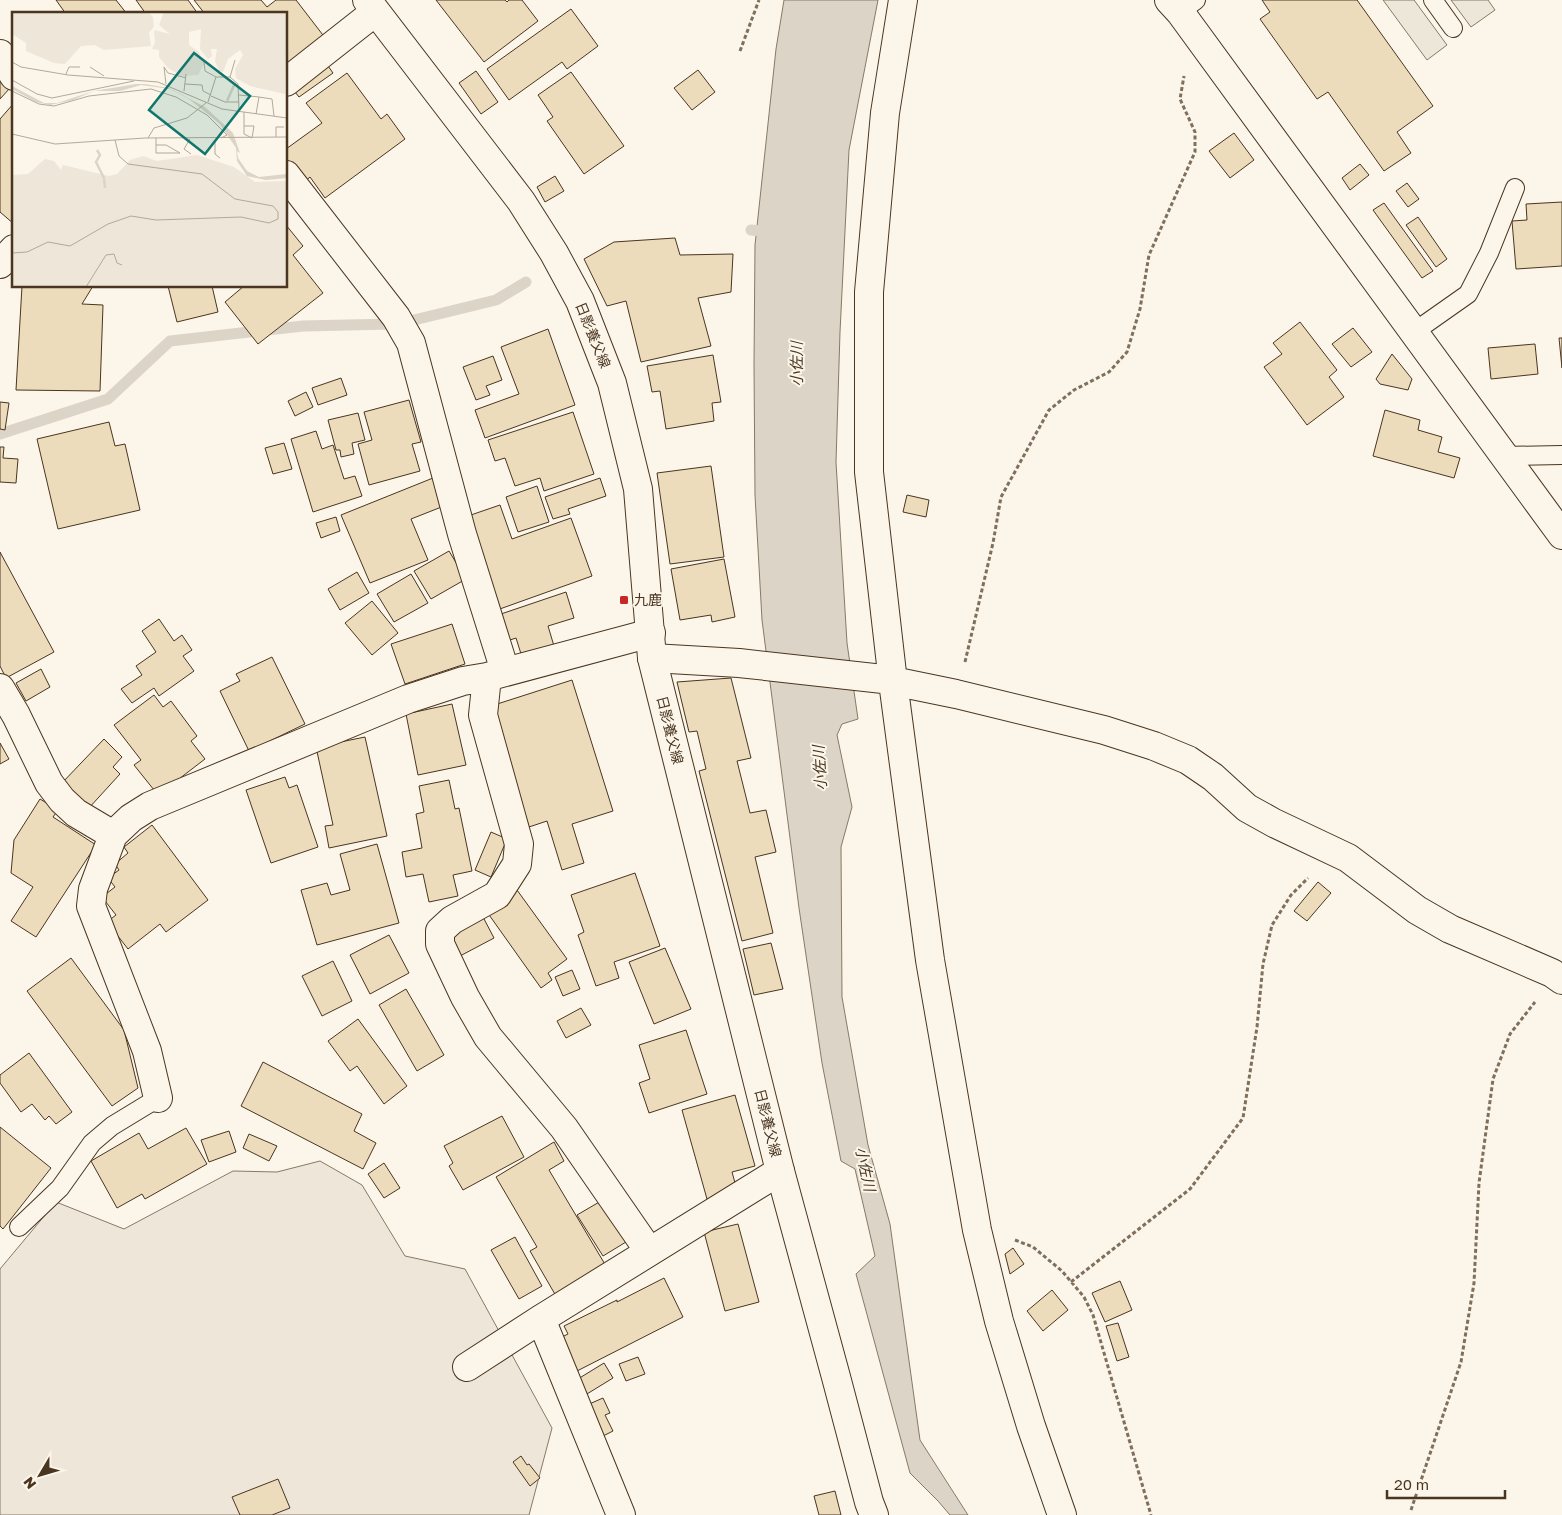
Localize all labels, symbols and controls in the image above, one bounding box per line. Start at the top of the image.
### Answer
inset map [12,12,288,288]
street label: 日影養父線 [572,299,614,370]
water label: 小佐川 [787,340,805,387]
place label: 九鹿 [634,591,662,608]
marker: 九鹿 [618,594,630,606]
street label: 日影養父線 [654,694,687,766]
water label: 小佐川 [809,743,829,791]
street label: 日影養父線 [752,1087,785,1159]
water label: 小佐川 [852,1145,880,1195]
north arrow [15,1450,65,1500]
scale bar [1387,1468,1504,1500]
text: N [19,1474,39,1493]
text: 20 m [1394,1475,1429,1493]

